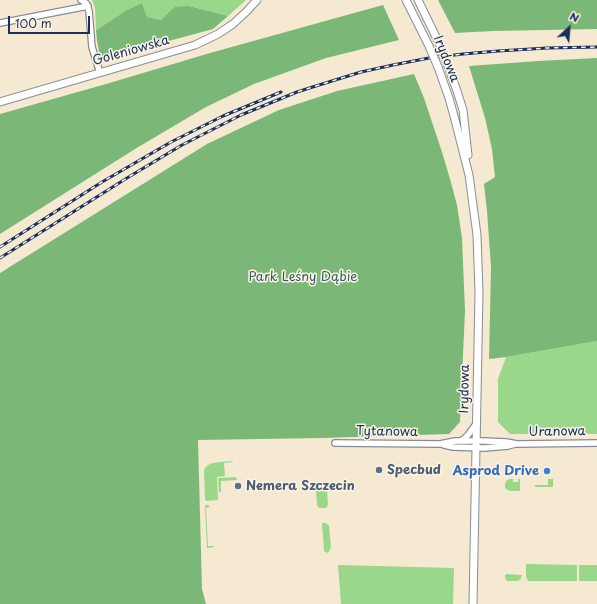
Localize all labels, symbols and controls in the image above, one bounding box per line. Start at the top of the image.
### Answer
text: N [567,7,582,26]
scale bar [10,8,92,34]
north arrow [549,8,589,48]
text: 100 m [15,14,52,32]
street label: Goleniowska [91,33,171,69]
street label: Irydowa [430,33,462,85]
park label: Park Leśny Dąbie [249,269,357,285]
street label: Irydowa [457,364,473,414]
street label: Tytanowa [356,424,418,440]
street label: Uranowa [528,424,586,440]
place label: Specbud [387,462,441,478]
place label: Asprod Drive [452,463,539,479]
marker: Specbud [374,465,384,475]
marker: Asprod Drive [542,466,552,476]
place label: Nemera Szczecin [246,478,355,494]
marker: Nemera Szczecin [233,481,243,491]

